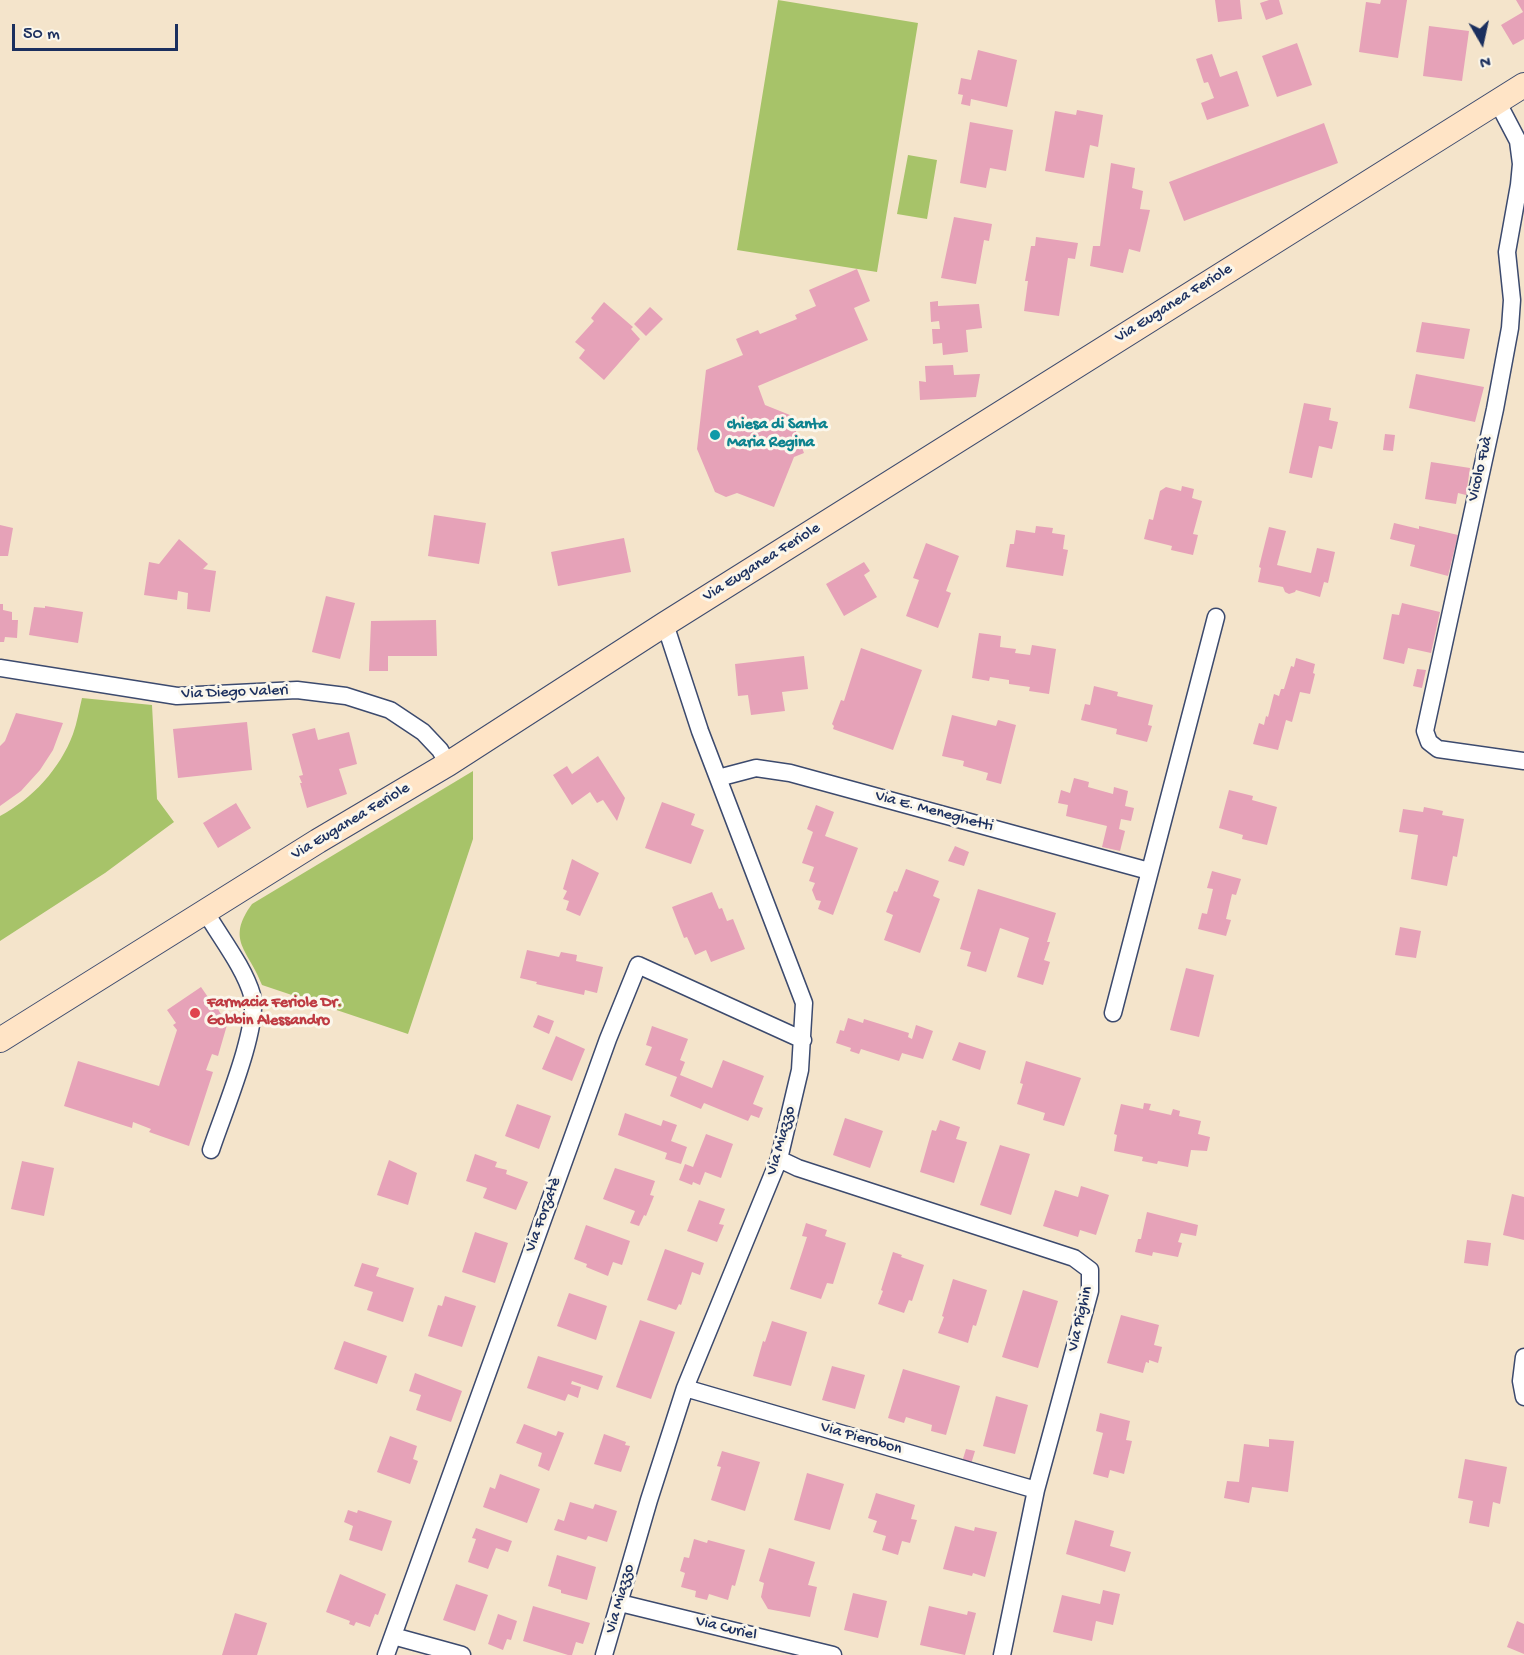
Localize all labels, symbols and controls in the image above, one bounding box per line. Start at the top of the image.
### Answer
scale bar [15,12,182,50]
north arrow [1452,12,1512,72]
text: 50 m [23,24,60,45]
text: N [1478,50,1492,70]
street label: Via Euganea Feriole [1112,260,1236,348]
place label: chiesa di Santa Maria Regina [727,416,827,454]
marker: chiesa di Santa Maria Regina [708,428,722,442]
street label: Vicolo Fuà [1464,435,1498,503]
street label: Via Euganea Feriole [700,519,824,607]
street label: Via Diego Valeri [181,682,289,704]
street label: Via Euganea Feriole [288,779,414,865]
street label: Via E. Meneghetti [873,787,995,837]
place label: Farmacia Feriole Dr. Gobbin Alessandro [207,994,342,1032]
marker: Farmacia Feriole Dr. Gobbin Alessandro [188,1006,202,1020]
street label: Via Miazzo [763,1104,801,1178]
street label: Via Forzatè [522,1175,566,1255]
street label: Via Pighin [1064,1285,1098,1353]
street label: Via Pierobon [818,1418,904,1460]
street label: Via Miazzo [602,1562,640,1636]
street label: Via Curiel [694,1612,758,1646]

